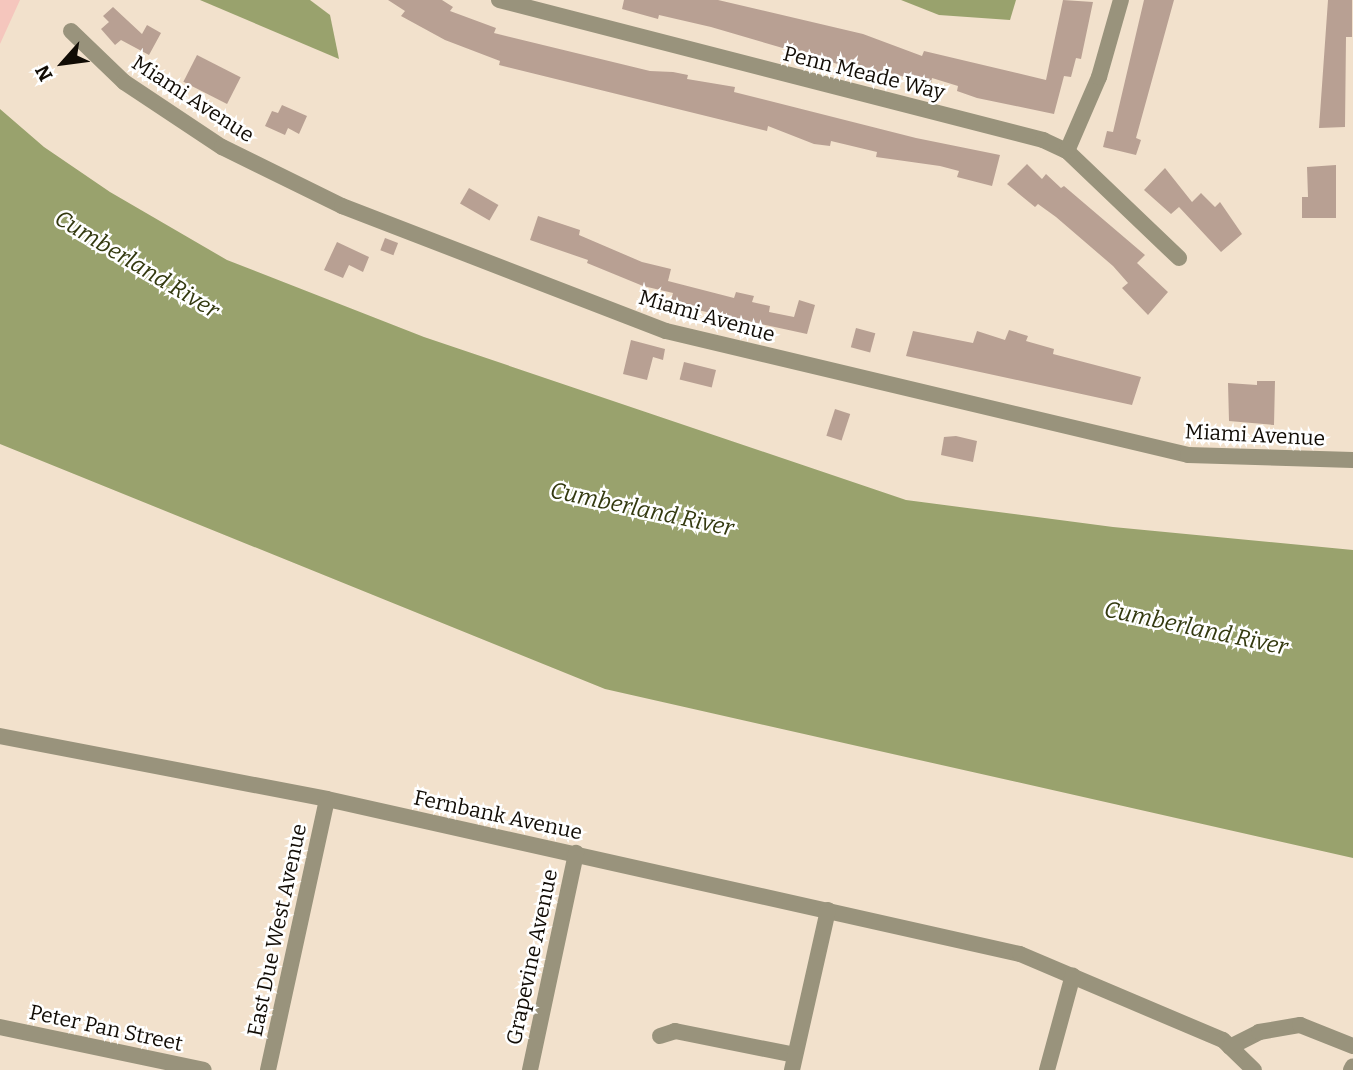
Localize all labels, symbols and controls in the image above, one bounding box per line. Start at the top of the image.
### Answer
north arrow [28,28,98,98]
street label: Penn Meade Way [781,41,947,105]
street label: Miami Avenue [127,50,259,148]
text: N [30,61,58,85]
water label: Cumberland River [50,204,224,324]
street label: Miami Avenue [636,285,778,347]
street label: Miami Avenue [1184,419,1326,451]
water label: Cumberland River [548,476,736,542]
water label: Cumberland River [1102,595,1290,661]
street label: Fernbank Avenue [412,785,584,845]
street label: East Due West Avenue [242,821,312,1039]
street label: Grapevine Avenue [501,867,563,1047]
street label: Peter Pan Street [27,999,185,1057]

